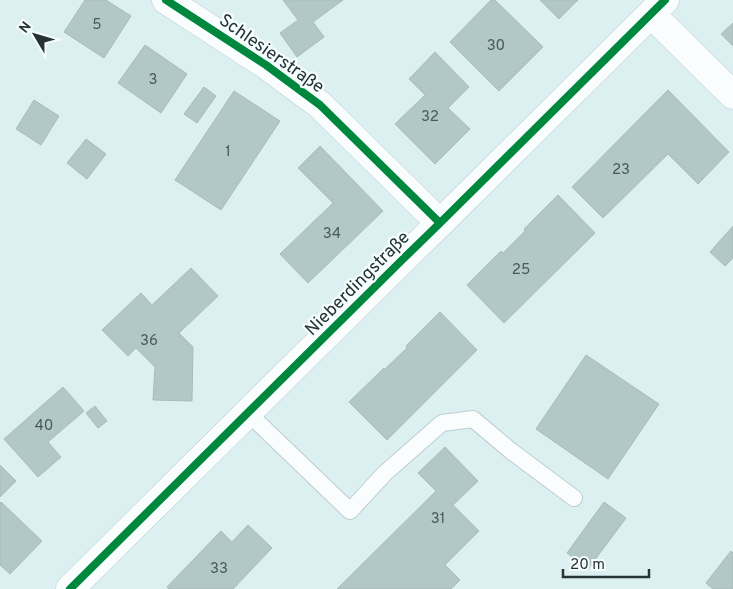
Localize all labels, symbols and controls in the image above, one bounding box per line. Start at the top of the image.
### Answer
street label: Schlesierstraße [214,9,328,99]
north arrow [10,10,60,60]
house number: 5 [92,16,102,35]
text: N [16,19,36,37]
house number: 30 [487,37,505,56]
house number: 3 [148,71,158,90]
house number: 32 [421,108,439,127]
house number: 1 [225,143,231,162]
house number: 23 [612,161,630,180]
house number: 34 [323,225,341,244]
street label: Nieberdingstraße [301,227,415,341]
house number: 25 [512,261,530,280]
house number: 36 [140,332,158,351]
house number: 40 [35,417,53,436]
house number: 31 [431,510,445,529]
scale bar [563,546,649,578]
text: 20 m [570,556,605,575]
house number: 33 [210,560,228,579]

